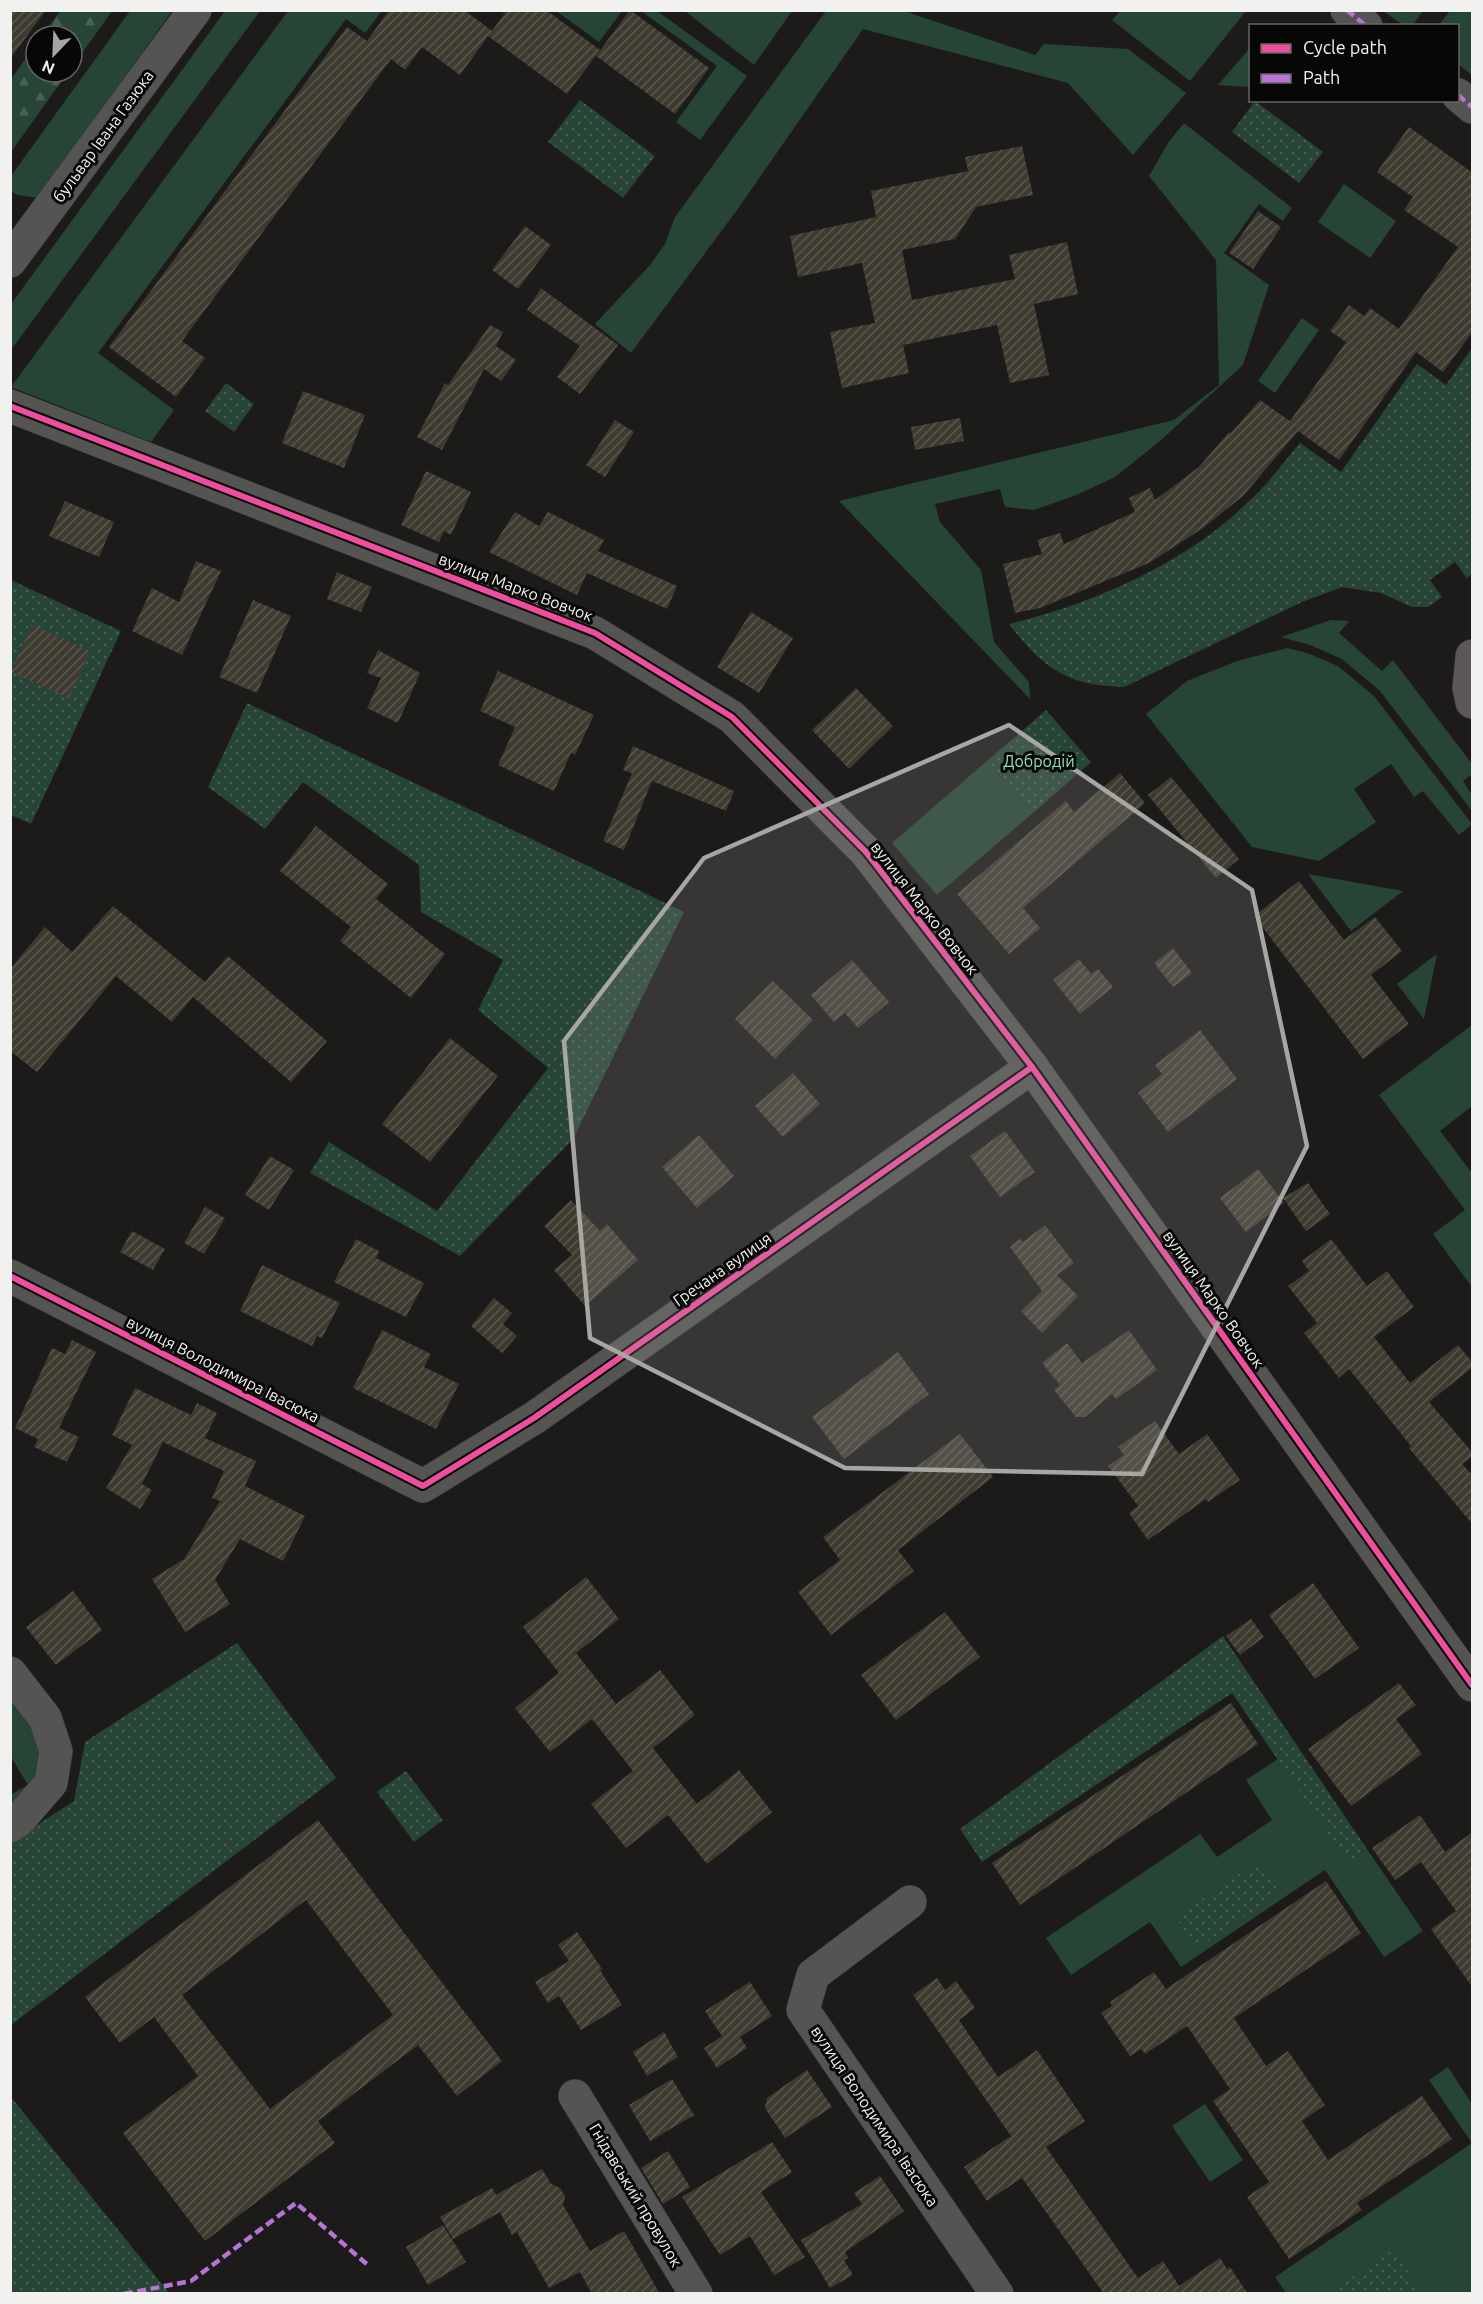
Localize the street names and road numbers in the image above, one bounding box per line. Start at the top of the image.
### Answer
street label: бульвар Івана Газюка [49,67,157,205]
street label: вулиця Марко Вовчок [436,549,596,625]
street label: вулиця Марко Вовчок [868,838,982,978]
street label: вулиця Марко Вовчок [1160,1227,1268,1371]
street label: Гречана вулиця [669,1228,775,1310]
street label: вулиця Володимира Івасюка [124,1312,322,1426]
street label: вулиця Володимира Івасюка [808,2022,942,2210]
street label: Гнідавський провулок [586,2120,686,2270]

